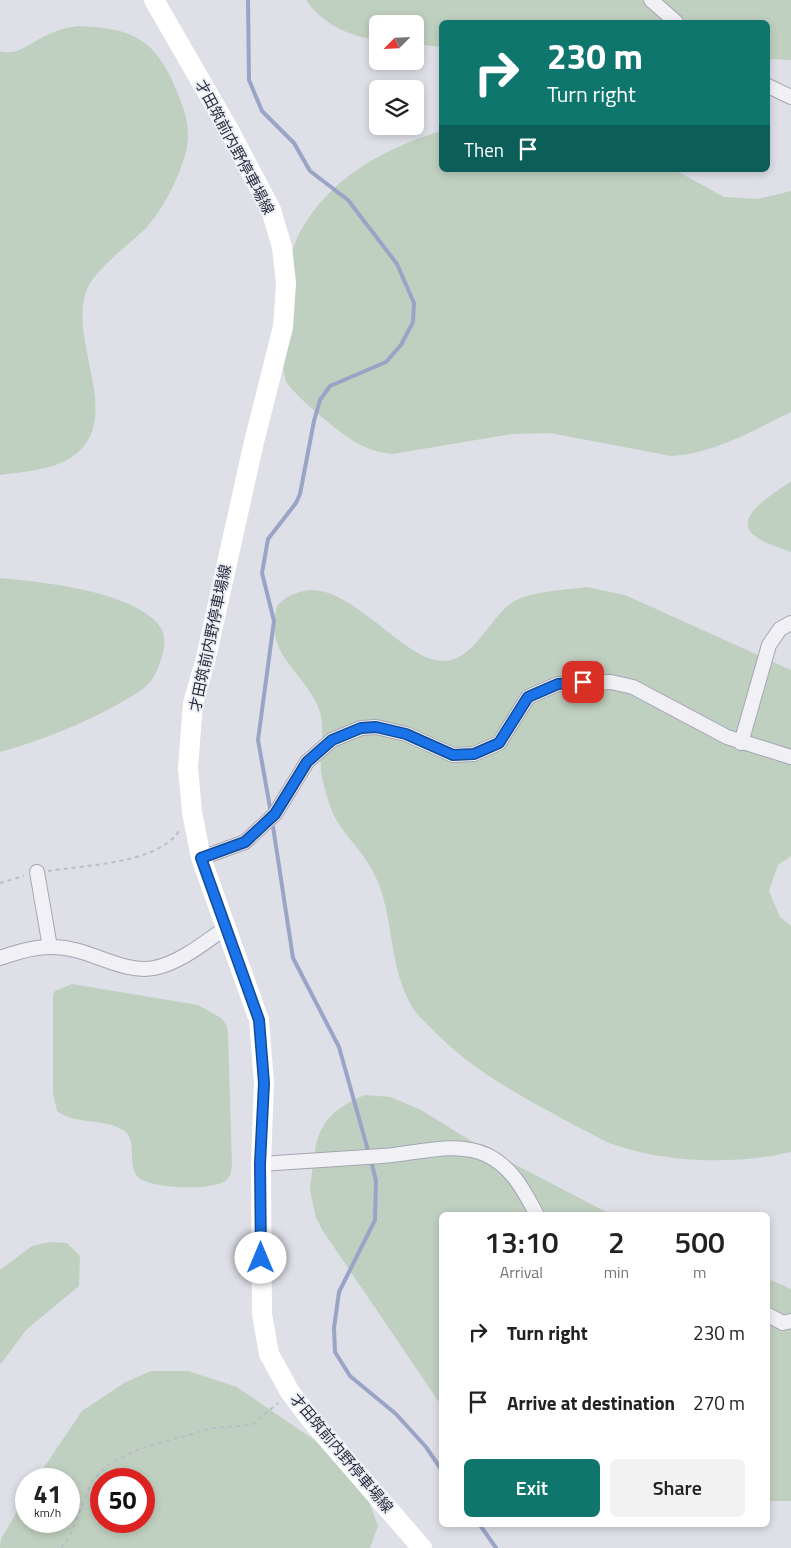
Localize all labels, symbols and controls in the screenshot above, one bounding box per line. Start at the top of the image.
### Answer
north arrow [369,15,424,70]
map controls [369,15,424,135]
text: 230 m [547,29,643,83]
icon: right [464,40,529,105]
street label: 才田筑前内野停車場線 [190,75,280,219]
text: Turn right [547,77,636,111]
button: layers [369,80,424,135]
text: Then [464,135,504,164]
icon: arrive [514,135,542,163]
street label: 才田筑前内野停車場線 [183,562,237,714]
pin [562,661,604,703]
icon: arrive [569,668,597,696]
text: 13:10 [484,1219,559,1265]
text: 2 [608,1219,625,1265]
text: 500 [674,1219,725,1265]
position arrow [234,1231,286,1283]
text: Arrival [500,1260,543,1284]
text: min [604,1260,629,1284]
text: m [693,1260,706,1284]
icon: right [464,1318,492,1346]
text: Turn right [507,1318,588,1347]
text: 230 m [693,1318,745,1347]
street label: 才田筑前内野停車場線 [285,1388,399,1518]
icon: arrive [464,1388,492,1416]
text: Arrive at destination [507,1388,675,1417]
text: 270 m [693,1388,745,1417]
button: Exit [464,1459,600,1517]
button: Share [610,1459,745,1517]
speed limit sign: 50 [90,1468,155,1533]
text: 41 [33,1475,62,1513]
text: km/h [34,1503,61,1522]

